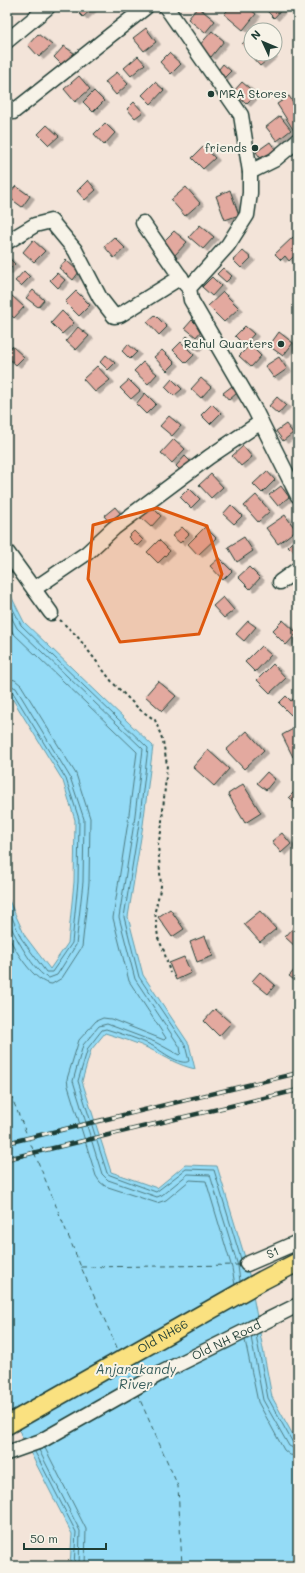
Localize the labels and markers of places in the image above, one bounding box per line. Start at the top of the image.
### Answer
place label: MRA Stores [219,85,287,101]
marker: MRA Stores [206,89,216,99]
place label: friends [205,139,247,155]
marker: friends [250,143,260,153]
place label: Rahul Quarters [184,335,273,351]
marker: Rahul Quarters [276,339,286,349]

